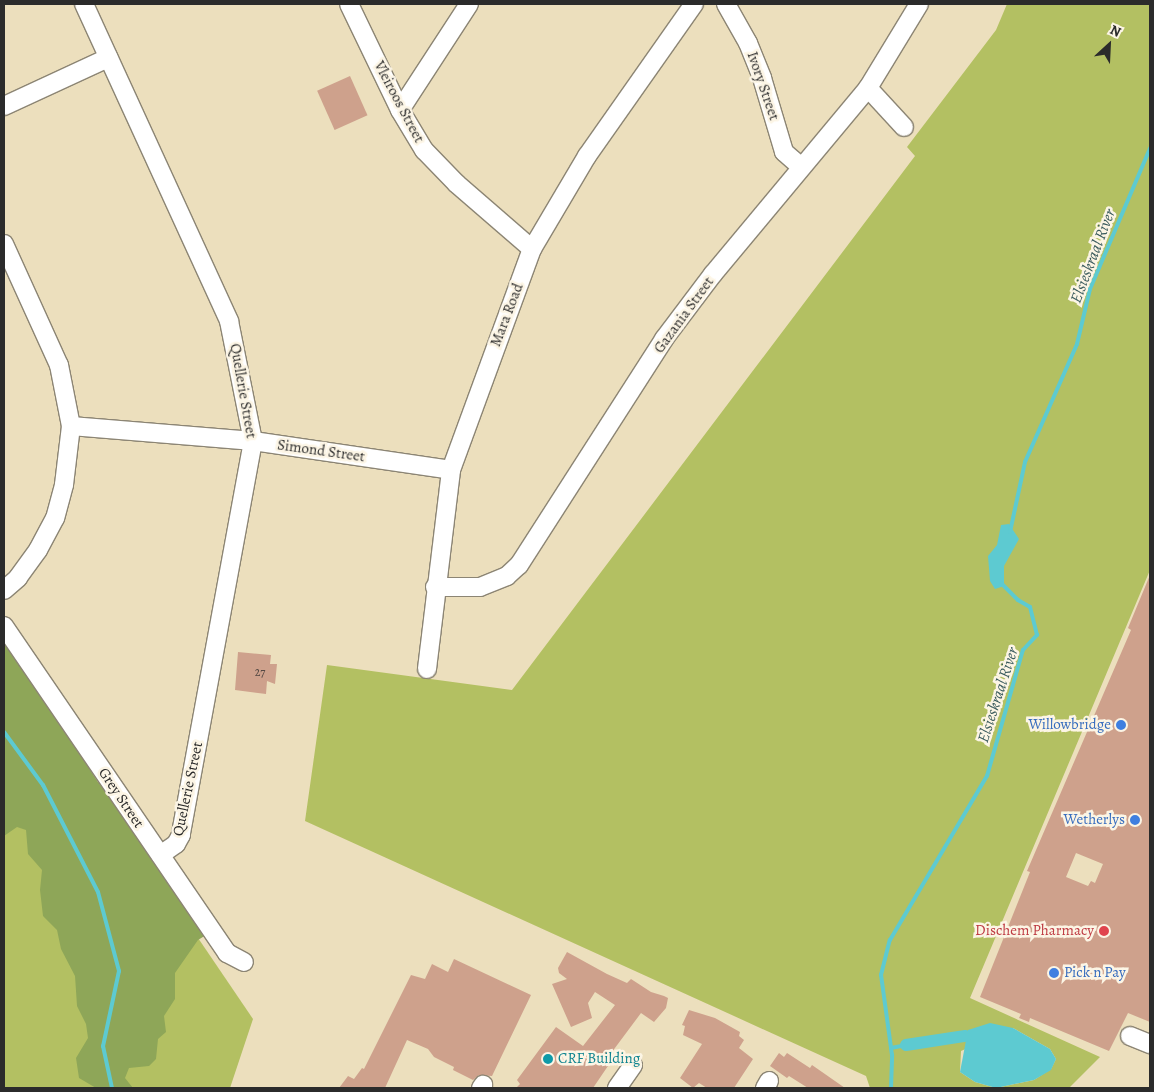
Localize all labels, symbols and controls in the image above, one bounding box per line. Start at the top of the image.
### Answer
north arrow [1084,20,1134,70]
text: N [1107,20,1124,42]
street label: Ivory Street [743,49,783,123]
street label: Vleiroos Street [370,58,428,146]
water label: Elsieskraal River [1066,206,1120,306]
street label: Gazania Street [650,273,718,357]
street label: Mara Road [487,281,527,349]
street label: Quellerie Street [226,342,260,440]
street label: Simond Street [276,436,366,466]
water label: Elsieskraal River [974,645,1022,745]
house number: 27 [255,666,265,680]
place label: Willowbridge [1028,716,1111,734]
marker: Willowbridge [1115,719,1127,731]
street label: Quellerie Street [169,740,207,838]
street label: Grey Street [94,765,148,831]
place label: Wetherlys [1064,811,1125,829]
marker: Wetherlys [1129,814,1141,826]
place label: Dischem Pharmacy [975,922,1094,940]
marker: Dischem Pharmacy [1098,925,1110,937]
place label: Pick n Pay [1064,964,1126,982]
marker: Pick n Pay [1048,967,1060,979]
place label: CRF Building [558,1050,640,1068]
marker: CRF Building [542,1053,554,1065]

